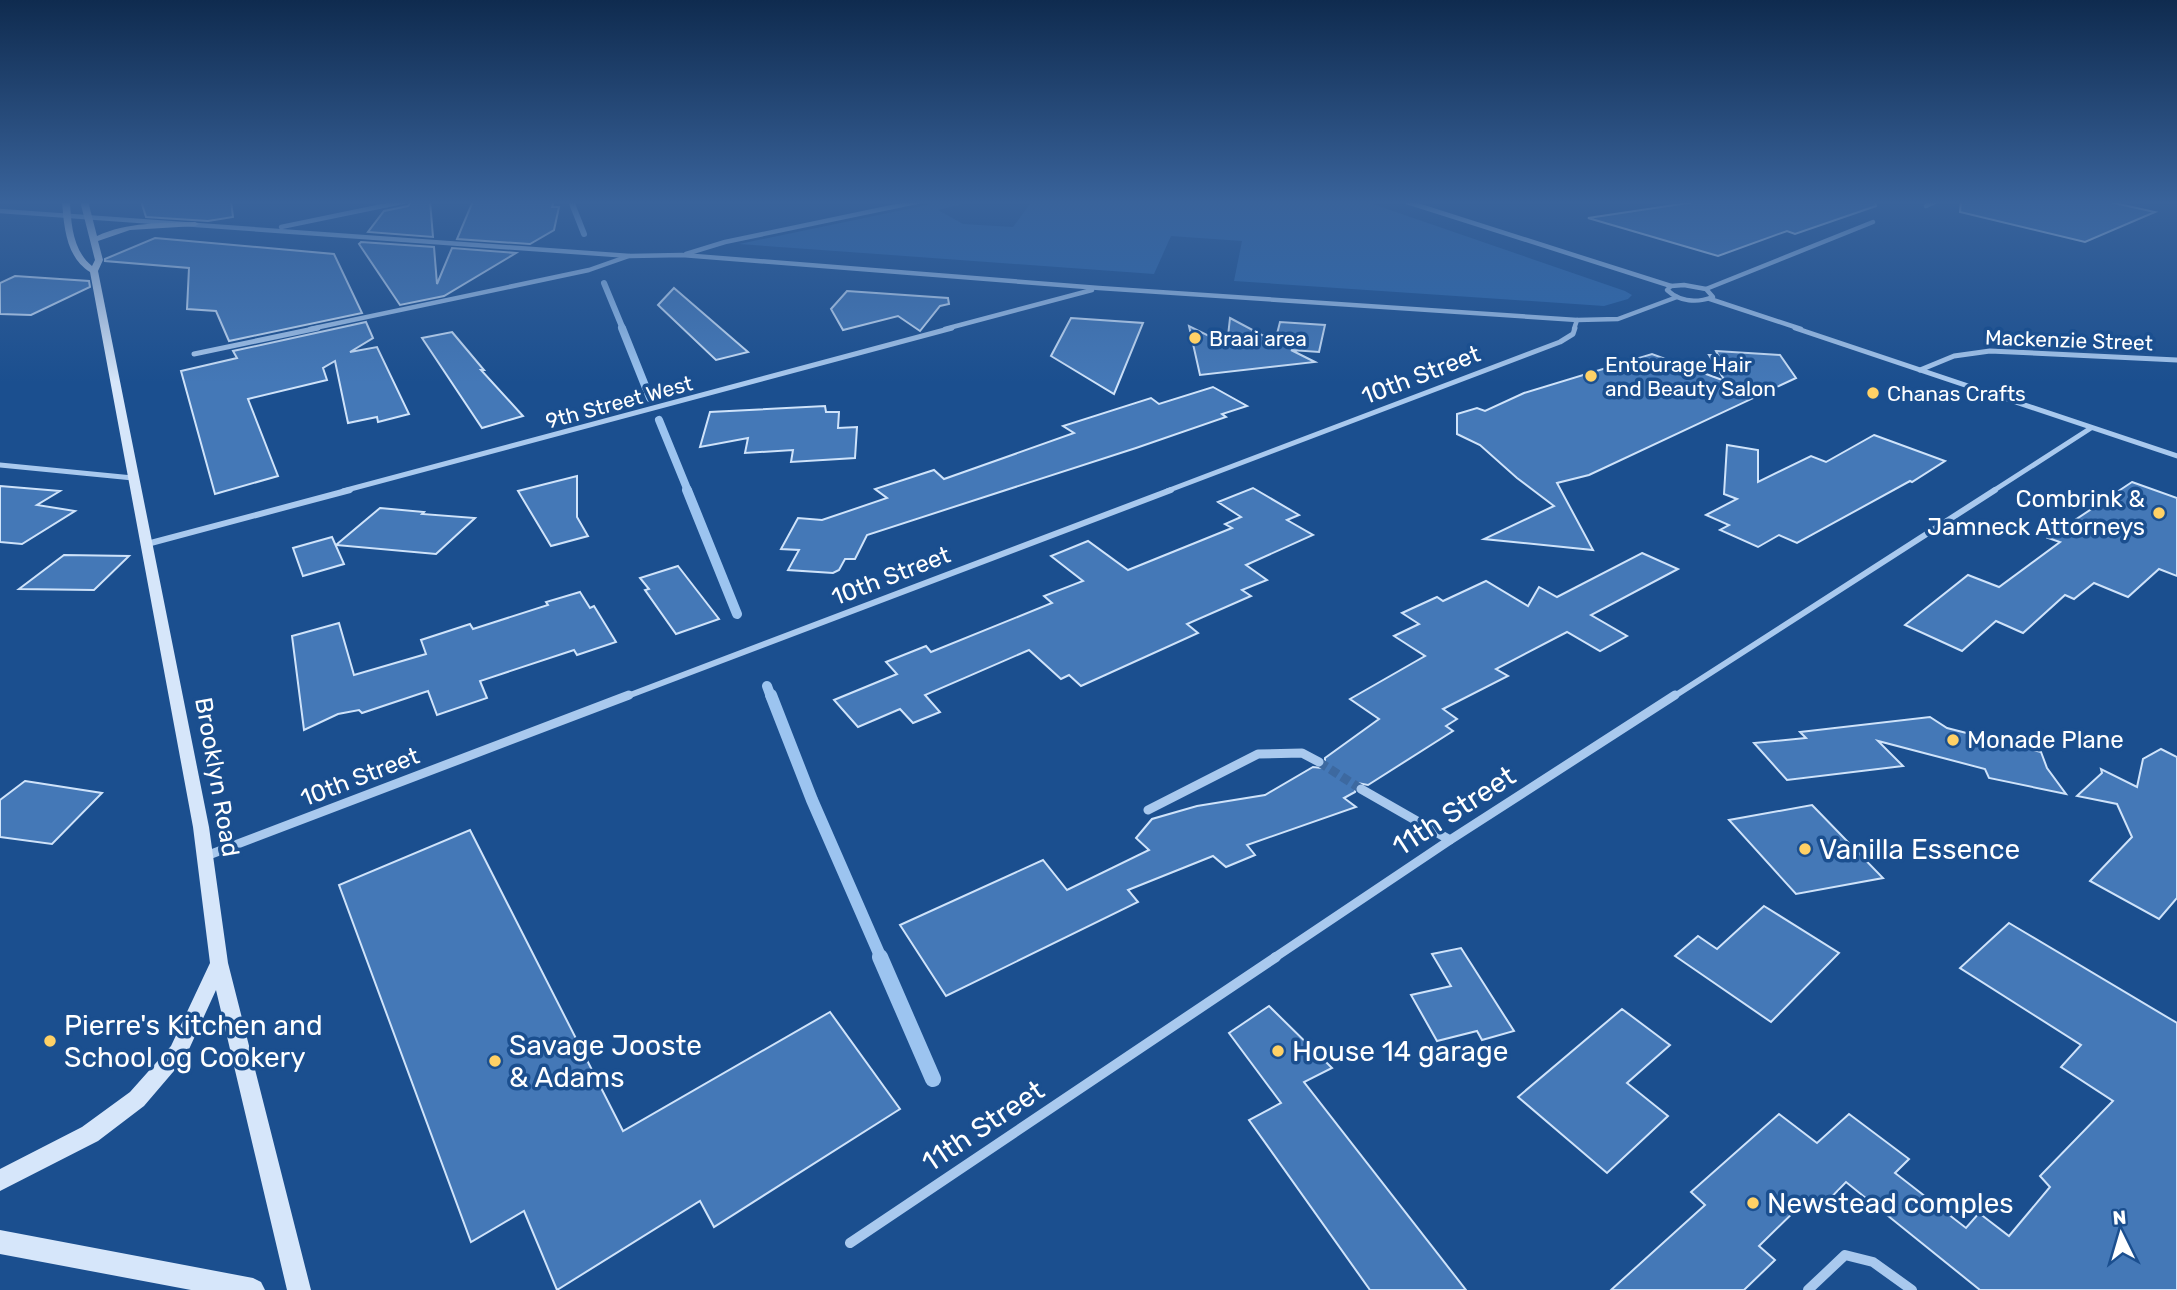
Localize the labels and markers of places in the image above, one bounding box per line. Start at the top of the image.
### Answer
place label: Braai area [1209,326,1307,351]
marker: Braai area [1187,330,1203,346]
place label: Entourage Hair and Beauty Salon [1605,352,1776,401]
marker: Entourage Hair and Beauty Salon [1583,368,1599,384]
place label: Chanas Crafts [1887,381,2026,406]
marker: Chanas Crafts [1865,385,1881,401]
place label: Combrink & Jamneck Attorneys [1927,485,2145,541]
marker: Combrink & Jamneck Attorneys [2151,505,2167,521]
place label: Monade Plane [1967,726,2124,754]
marker: Monade Plane [1945,732,1961,748]
place label: Vanilla Essence [1819,833,2020,866]
marker: Vanilla Essence [1797,841,1813,857]
place label: Pierre's Kitchen and School og Cookery [64,1009,323,1074]
place label: Savage Jooste & Adams [509,1029,702,1094]
marker: Pierre's Kitchen and School og Cookery [42,1033,58,1049]
place label: House 14 garage [1292,1035,1508,1068]
marker: House 14 garage [1270,1043,1286,1059]
marker: Savage Jooste & Adams [487,1053,503,1069]
place label: Newstead comples [1767,1187,2014,1220]
marker: Newstead comples [1745,1195,1761,1211]

